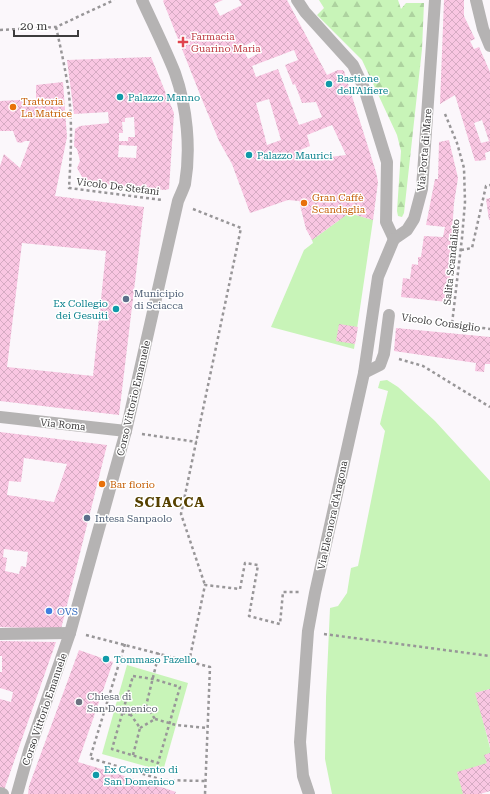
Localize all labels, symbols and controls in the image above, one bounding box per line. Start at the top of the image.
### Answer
scale bar [14,12,78,38]
text: 20 m [20,19,47,33]
place label: Farmacia Guarino Maria [191,31,261,54]
marker: Farmacia Guarino Maria [178,37,188,47]
place label: Bastione dell'Alfiere [337,73,389,96]
marker: Bastione dell'Alfiere [324,79,334,89]
marker: Palazzo Manno [115,92,125,102]
place label: Palazzo Manno [128,92,200,103]
place label: Trattoria La Matrice [21,96,73,119]
marker: Trattoria La Matrice [8,102,18,112]
street label: Via Porta di Mare [415,108,434,192]
marker: Palazzo Maurici [244,150,254,160]
place label: Palazzo Maurici [257,150,332,161]
street label: Vicolo De Stefani [76,176,160,197]
place label: Gran Caffè Scandaglia [312,192,366,215]
marker: Gran Caffè Scandaglia [299,198,309,208]
street label: Salita Scandaliato [441,218,461,306]
place label: Municipio di Sciacca [134,288,184,311]
marker: Municipio di Sciacca [121,294,131,304]
place label: Ex Collegio dei Gesuiti [53,298,108,321]
marker: Ex Collegio dei Gesuiti [111,304,121,314]
street label: Vicolo Consiglio [401,312,481,333]
street label: Corso Vittorio Emanuele [115,339,152,457]
street label: Via Roma [40,417,87,432]
street label: Via Eleonora d'Aragona [316,459,350,571]
marker: Bar florio [97,479,107,489]
place label: Bar florio [110,479,155,490]
district label: SCIACCA [135,494,205,510]
marker: Intesa Sanpaolo [82,513,92,523]
place label: Intesa Sanpaolo [95,513,172,524]
marker: OVS [44,606,54,616]
place label: OVS [57,606,78,617]
street label: Corso Vittorio Emanuele [20,651,69,767]
marker: Tommaso Fazello [101,654,111,664]
place label: Tommaso Fazello [114,654,197,665]
place label: Chiesa di San Domenico [87,691,158,714]
marker: Chiesa di San Domenico [74,697,84,707]
place label: Ex Convento di San Domenico [104,764,178,787]
marker: Ex Convento di San Domenico [91,770,101,780]

